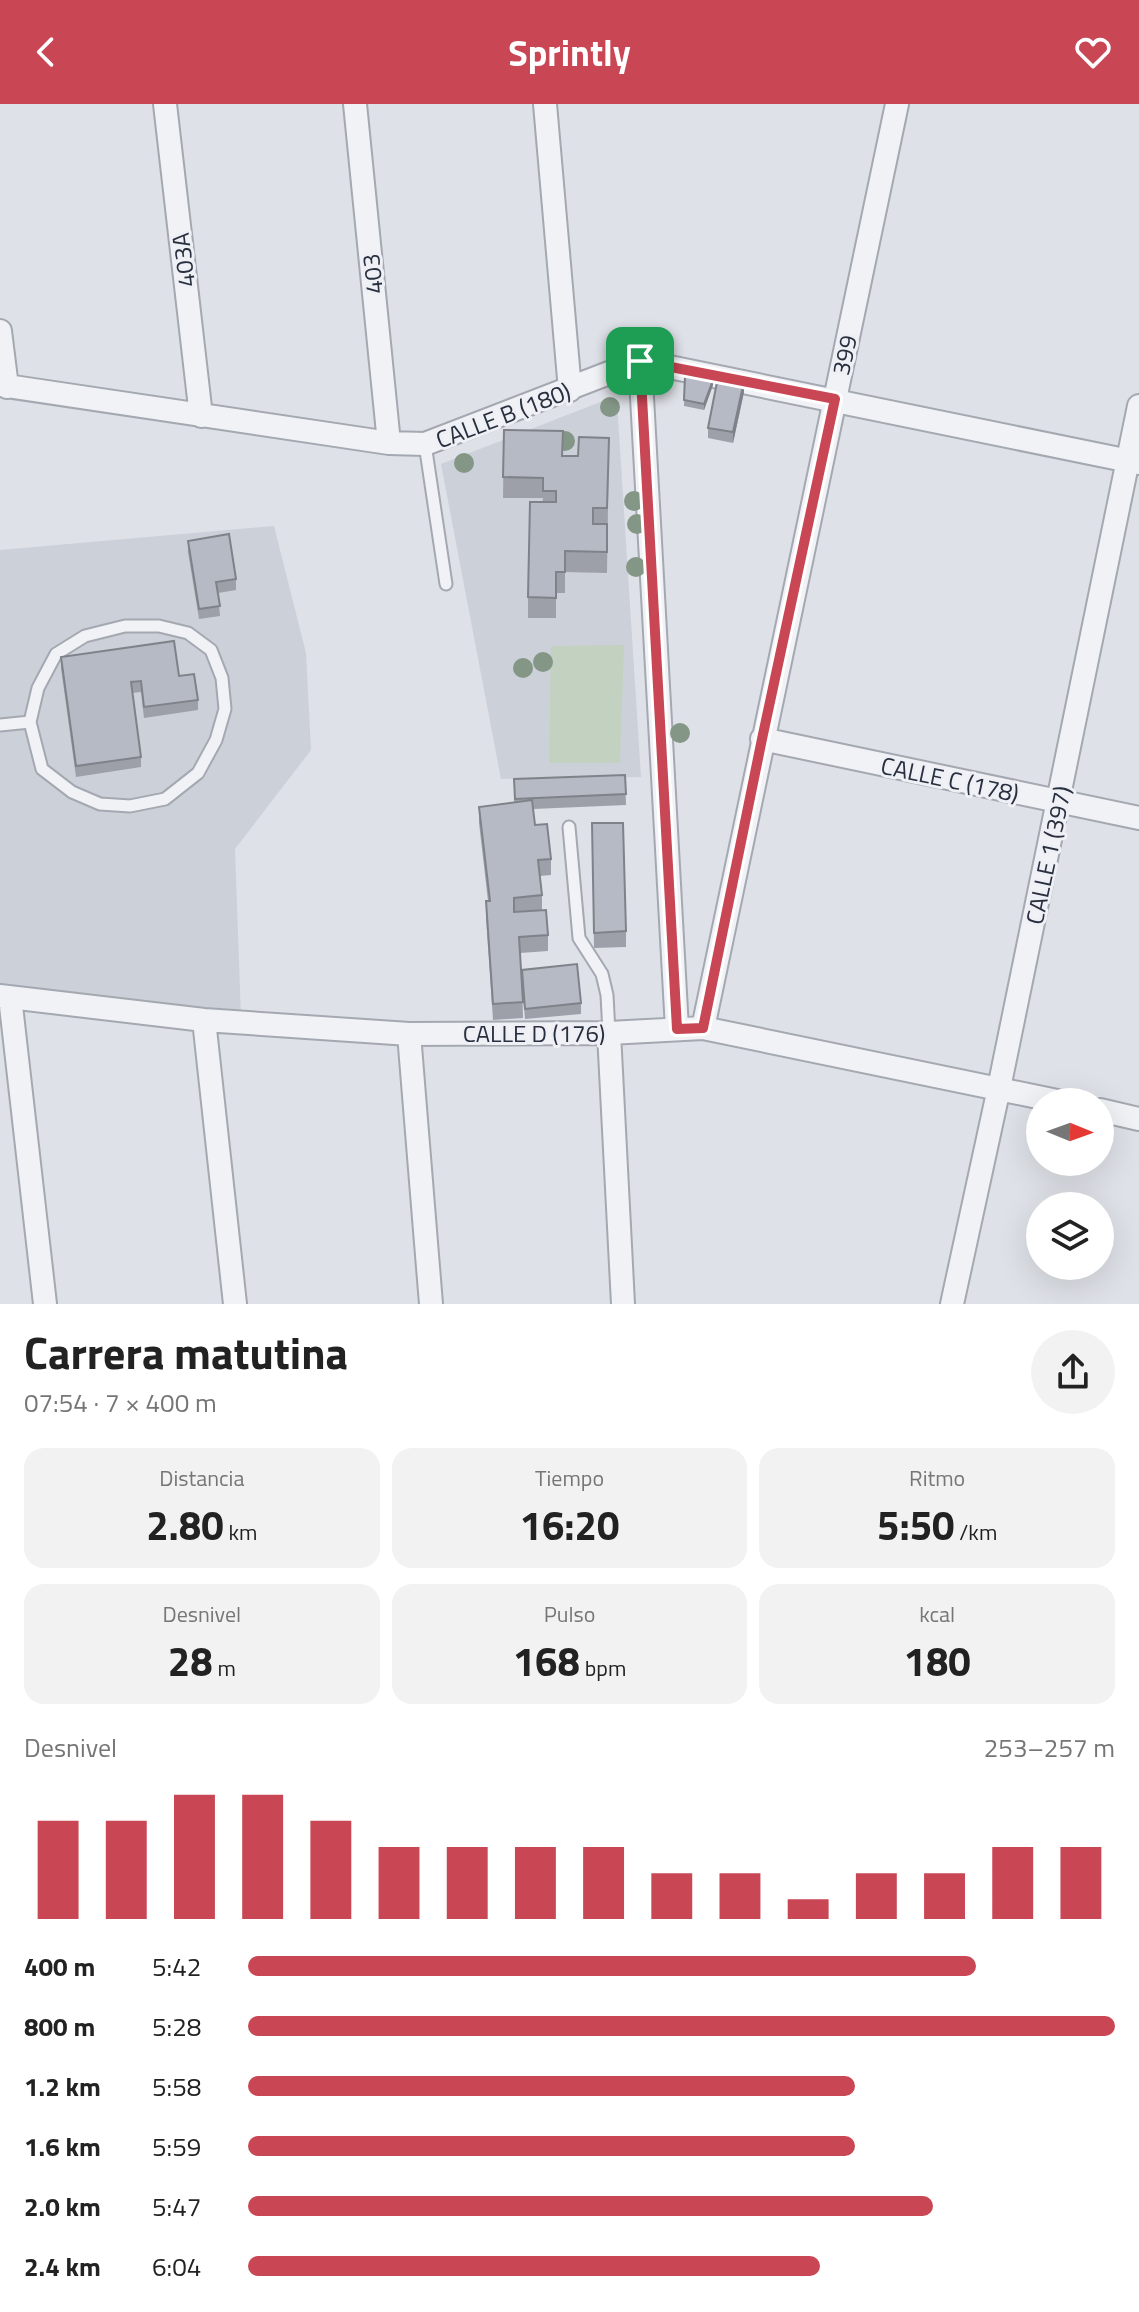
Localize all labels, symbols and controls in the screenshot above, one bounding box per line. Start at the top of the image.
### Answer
text: Sprintly [508,25,631,80]
icon: back [24,30,68,74]
icon: heart [1071,30,1115,74]
street label: 403A [162,231,204,289]
street label: 403 [352,252,392,296]
pin [606,327,674,395]
street label: 399 [822,332,866,378]
icon: arrive [618,339,662,383]
street label: CALLE B (180) [430,373,576,457]
street label: CALLE C (178) [878,747,1022,811]
street label: CALLE 1 (397) [1016,782,1080,928]
street label: CALLE D (176) [463,1015,605,1051]
north arrow [1026,1088,1114,1176]
map controls [1026,1088,1114,1280]
button: layers [1026,1192,1114,1280]
text: Carrera matutina [24,1319,348,1386]
button: share [1031,1330,1115,1414]
text: 07:54 · 7 × 400 m [24,1383,217,1422]
text: Distancia [159,1461,244,1495]
text: Tiempo [535,1461,604,1495]
text: Ritmo [909,1461,965,1495]
text: 2.80 [146,1495,224,1556]
text: 16:20 [520,1495,619,1556]
text: 5:50 [877,1495,954,1556]
text: km [224,1515,257,1549]
text: /km [954,1515,997,1549]
text: Desnivel [162,1597,241,1631]
text: Pulso [544,1597,595,1631]
text: kcal [919,1597,955,1631]
text: 28 [168,1631,213,1692]
text: 168 [513,1631,580,1692]
text: 180 [904,1631,971,1692]
text: m [213,1651,236,1685]
text: bpm [580,1651,626,1685]
text: Desnivel [24,1728,117,1767]
text: 253–257 m [984,1728,1115,1767]
text: 400 m [24,1947,95,1986]
text: 5:42 [152,1947,201,1986]
text: 800 m [24,2007,95,2046]
text: 5:28 [152,2007,201,2046]
text: 1.2 km [24,2067,101,2106]
text: 5:58 [152,2067,201,2106]
text: 1.6 km [24,2127,101,2166]
text: 5:59 [152,2127,201,2166]
text: 2.0 km [24,2187,101,2226]
text: 5:47 [152,2187,201,2226]
text: 2.4 km [24,2247,101,2286]
text: 6:04 [152,2247,201,2286]

